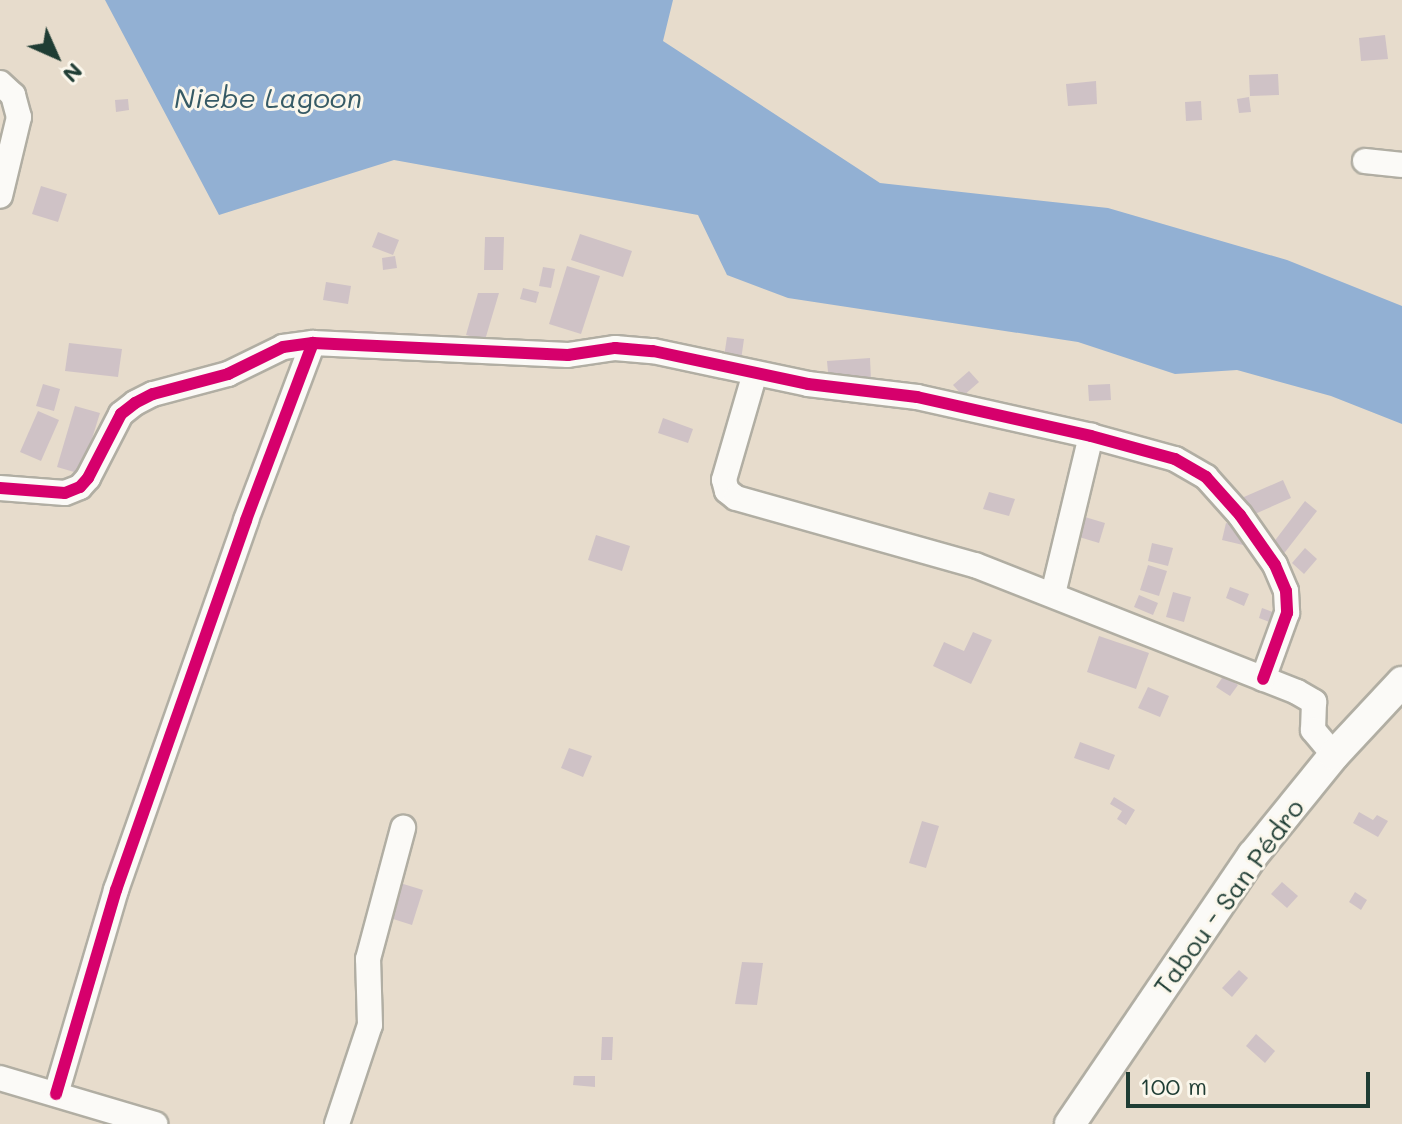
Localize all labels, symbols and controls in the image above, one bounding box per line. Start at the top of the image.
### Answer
north arrow [16,16,96,96]
text: N [57,57,89,89]
water label: Niebe Lagoon [174,80,362,114]
street label: Tabou - San Pédro [1147,793,1311,1001]
scale bar [1130,1056,1374,1106]
text: 100 m [1140,1070,1207,1101]

